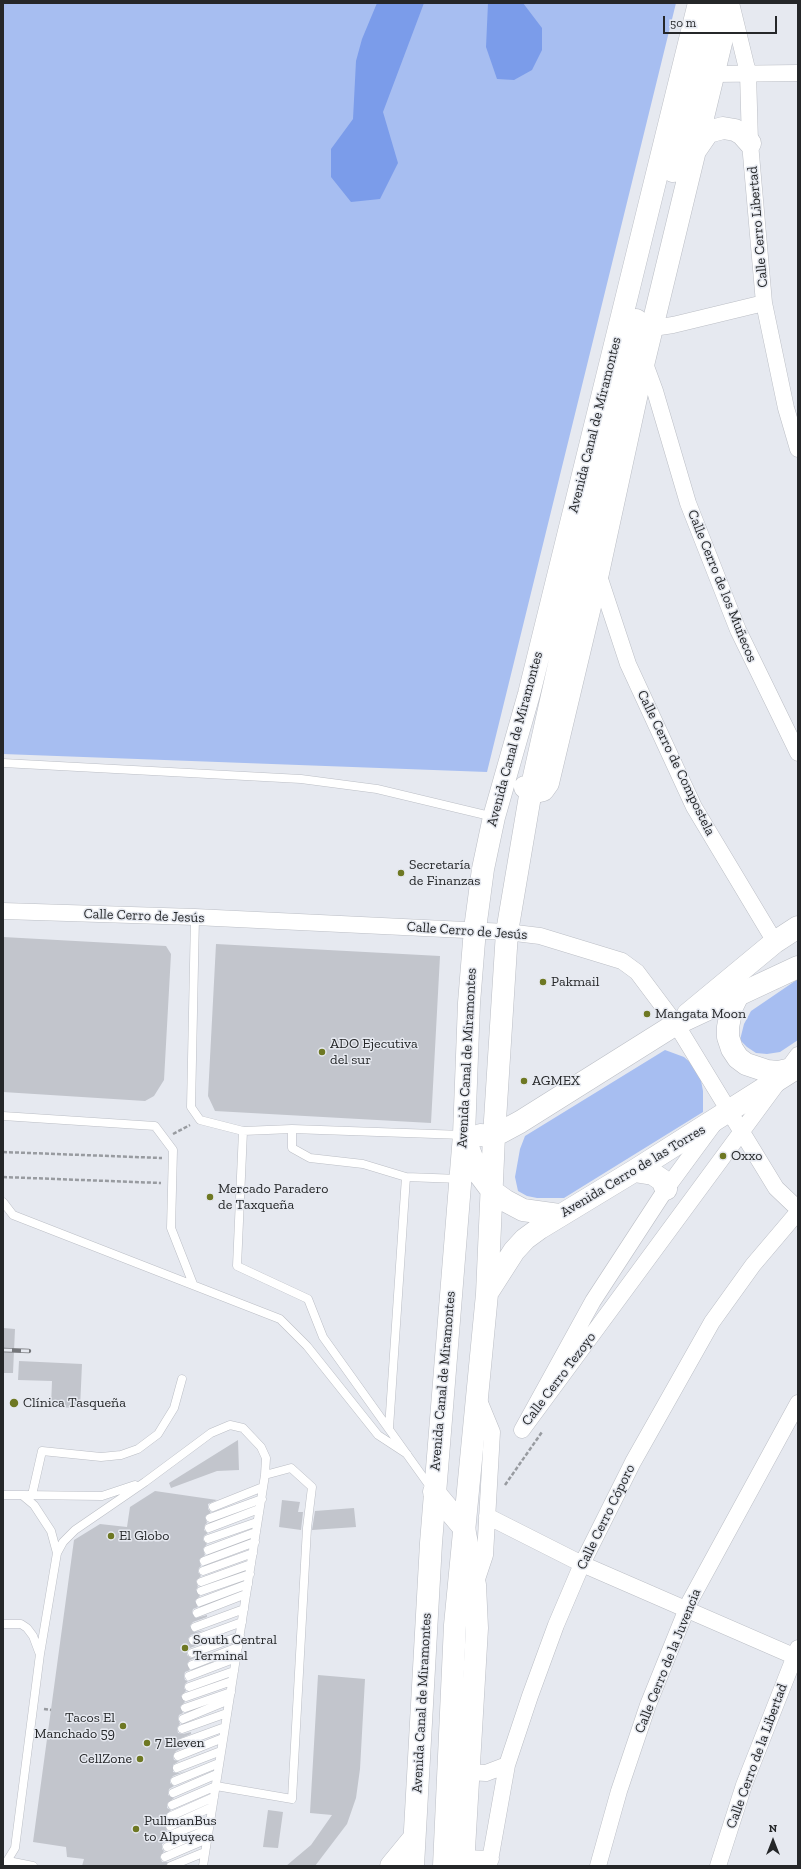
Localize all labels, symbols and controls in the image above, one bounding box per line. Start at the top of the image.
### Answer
scale bar [665,8,779,34]
text: 50 m [670,16,696,30]
street label: Calle Cerro Libertad [744,166,772,288]
street label: Avenida Canal de Miramontes [565,335,625,515]
street label: Calle Cerro de los Muñecos [684,507,760,665]
street label: Avenida Canal de Miramontes [484,650,546,828]
street label: Calle Cerro de Compostela [633,688,719,838]
place label: Secretaría de Finanzas [409,857,480,890]
marker: Secretaría de Finanzas [396,868,406,878]
street label: Calle Cerro de Jesús [83,905,205,927]
street label: Calle Cerro de Jesús [406,918,528,944]
street label: Avenida Canal de Miramontes [454,967,480,1149]
place label: Pakmail [551,974,599,990]
marker: Pakmail [538,977,548,987]
place label: Mangata Moon [655,1006,746,1022]
marker: Mangata Moon [642,1009,652,1019]
place label: ADO Ejecutiva del sur [330,1036,418,1068]
marker: ADO Ejecutiva del sur [317,1047,327,1057]
place label: AGMEX [532,1073,580,1089]
marker: AGMEX [519,1076,529,1086]
street label: Avenida Cerro de las Torres [558,1121,708,1221]
place label: Oxxo [731,1148,762,1164]
marker: Oxxo [718,1151,728,1161]
place label: Mercado Paradero de Taxqueña [218,1181,328,1214]
marker: Mercado Paradero de Taxqueña [205,1192,215,1202]
street label: Avenida Canal de Miramontes [427,1290,459,1472]
street label: Calle Cerro Tezoyo [518,1329,600,1429]
place label: Clínica Tasqueña [23,1395,126,1411]
marker: Clínica Tasqueña [8,1397,20,1409]
street label: Calle Cerro Cóporo [573,1462,639,1572]
place label: El Globo [119,1528,169,1544]
marker: El Globo [106,1531,116,1541]
street label: Calle Cerro de la Juvencia [631,1586,705,1736]
street label: Avenida Canal de Miramontes [409,1612,435,1794]
place label: South Central Terminal [193,1632,277,1664]
marker: South Central Terminal [180,1643,190,1653]
street label: Calle Cerro de la Libertad [723,1681,791,1831]
place label: Tacos El Manchado 59 [34,1710,115,1742]
marker: Tacos El Manchado 59 [118,1721,128,1731]
place label: 7 Eleven [155,1735,205,1751]
marker: 7 Eleven [142,1738,152,1748]
place label: CellZone [79,1751,132,1767]
marker: CellZone [135,1754,145,1764]
place label: PullmanBus to Alpuyeca [144,1813,217,1846]
north arrow [753,1821,793,1861]
text: N [769,1822,777,1835]
marker: PullmanBus to Alpuyeca [131,1824,141,1834]

